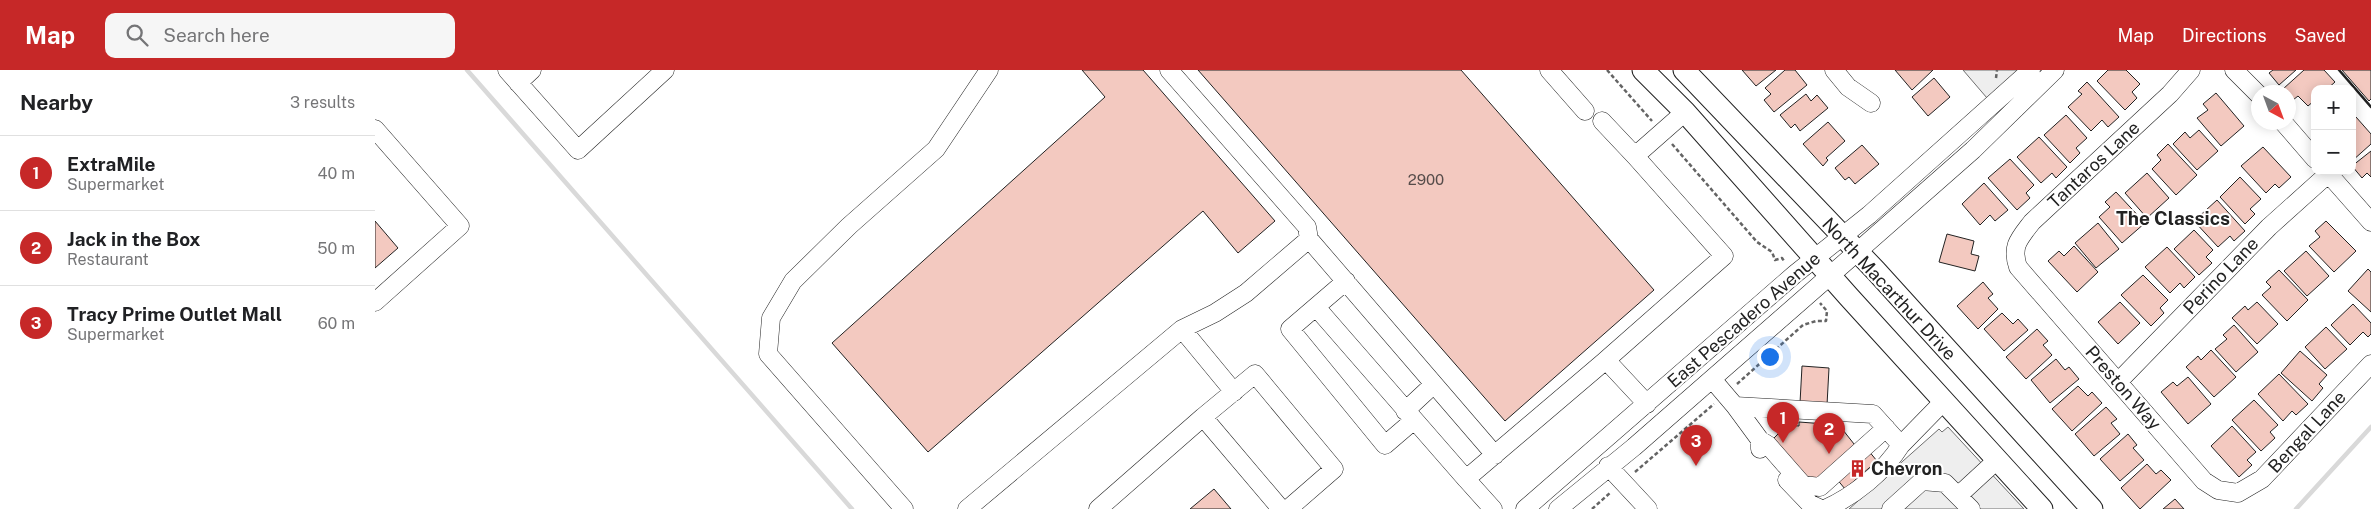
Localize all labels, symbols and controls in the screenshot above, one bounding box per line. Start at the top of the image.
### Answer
search box [105,13,455,58]
text: Map [25,21,75,49]
icon: search [123,21,151,49]
text: Search here [163,24,270,46]
text: Map [2117,25,2154,46]
text: Directions [2182,25,2267,46]
text: Saved [2295,25,2346,46]
north arrow [2251,85,2296,130]
map controls [2311,85,2356,175]
button: + [2311,85,2356,130]
text: Nearby [20,90,93,115]
text: 3 results [290,93,355,112]
street label: Tantaros Lane [2044,117,2144,212]
button: − [2311,130,2356,175]
text: ExtraMile [67,153,155,175]
text: 1 [33,164,39,183]
text: 40 m [317,164,355,183]
house number: 2900 [1408,171,1444,188]
text: Supermarket [67,175,164,194]
district label: The Classics [2116,207,2230,229]
street label: North Macarthur Drive [1818,213,1961,364]
text: Jack in the Box [67,228,201,250]
street label: Perino Lane [2179,233,2262,318]
text: 2 [31,239,41,258]
text: 50 m [317,239,355,258]
street label: East Pescadero Avenue [1663,248,1824,392]
text: Restaurant [67,250,149,269]
text: Tracy Prime Outlet Mall [67,303,282,325]
text: 3 [31,314,41,333]
text: 60 m [318,314,355,333]
text: Supermarket [67,325,164,344]
street label: Preston Way [2081,341,2166,434]
your location [1757,344,1783,370]
street label: Bengal Lane [2263,386,2350,477]
pin: 1 [1767,402,1799,443]
pin: 2 [1813,413,1845,454]
pin: 3 [1680,425,1712,466]
place label: Chevron [1871,458,1943,479]
building icon: Chevron [1847,459,1867,479]

